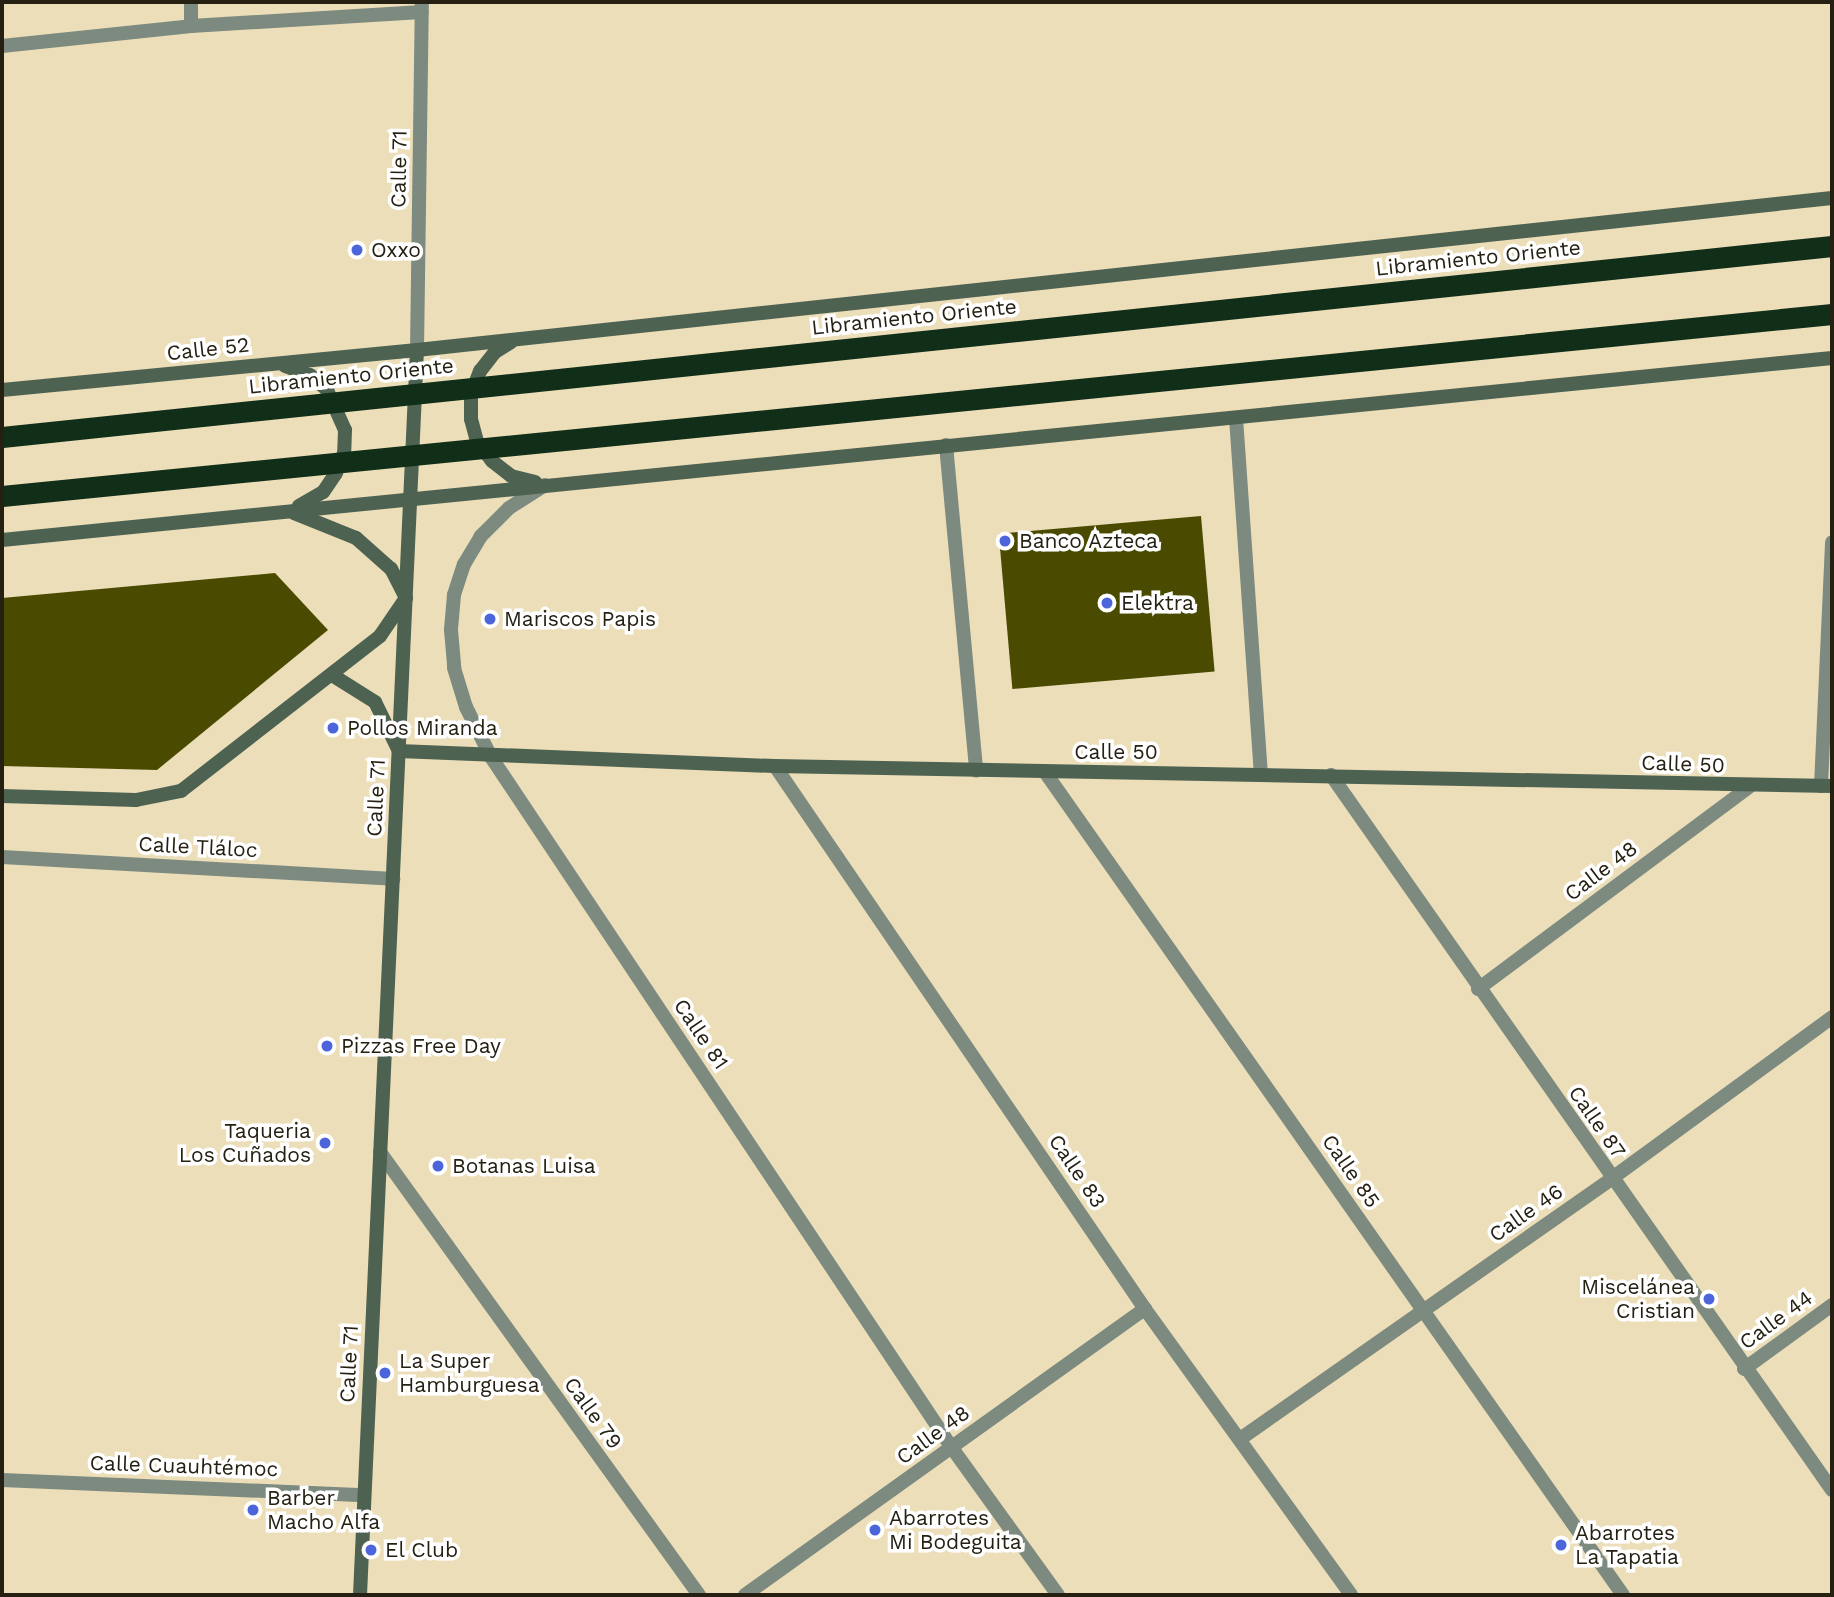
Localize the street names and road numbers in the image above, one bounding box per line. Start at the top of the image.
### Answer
street label: Calle 71 [386,130,412,208]
street label: Libramiento Oriente [1374,235,1582,281]
street label: Libramiento Oriente [810,294,1018,340]
street label: Calle 52 [165,332,251,366]
street label: Libramiento Oriente [247,353,455,399]
street label: Calle 50 [1074,739,1158,765]
street label: Calle 50 [1641,750,1725,778]
street label: Calle 71 [361,758,391,838]
street label: Calle Tláloc [137,831,259,863]
street label: Calle 48 [1560,836,1642,906]
street label: Calle 81 [668,994,734,1074]
street label: Calle 87 [1563,1081,1631,1163]
street label: Calle 83 [1043,1129,1111,1213]
street label: Calle 85 [1317,1130,1385,1212]
street label: Calle 46 [1484,1179,1568,1247]
street label: Calle 44 [1735,1285,1817,1355]
street label: Calle 71 [334,1324,364,1404]
street label: Calle 79 [558,1372,628,1454]
street label: Calle 48 [892,1400,974,1470]
street label: Calle Cuauhtémoc [89,1450,279,1482]

